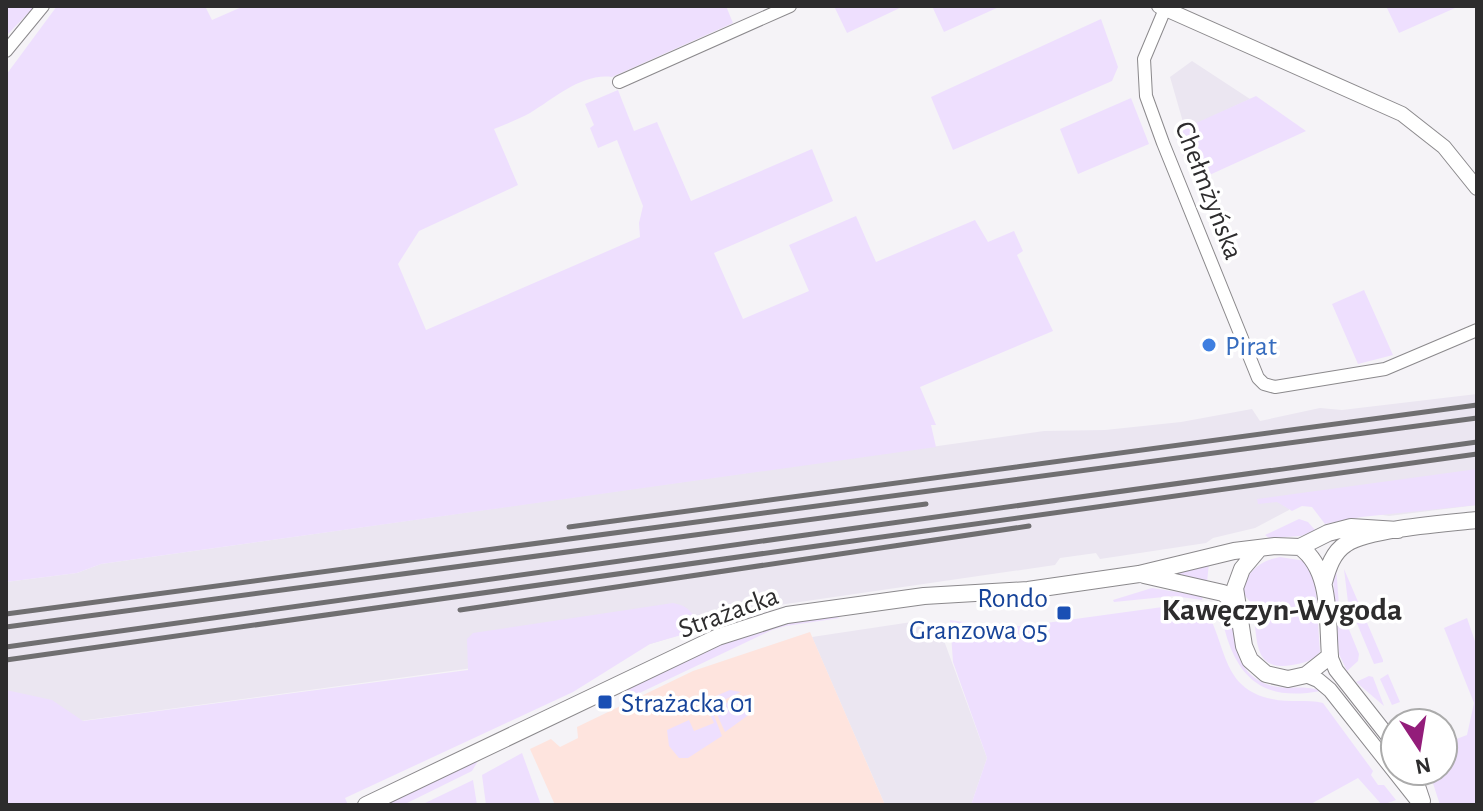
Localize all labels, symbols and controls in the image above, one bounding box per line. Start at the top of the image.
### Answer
street label: Chełmżyńska [1169,118,1247,264]
place label: Pirat [1225,333,1277,361]
marker: Pirat [1200,336,1218,354]
street label: Strażacka [675,582,782,644]
place label: Rondo Granzowa 05 [909,585,1048,645]
district label: Kawęczyn-Wygoda [1162,594,1402,627]
marker: Rondo Granzowa 05 [1055,604,1073,622]
place label: Strażacka 01 [621,690,754,718]
marker: Strażacka 01 [596,693,614,711]
north arrow [1379,707,1459,787]
text: N [1413,753,1433,778]

